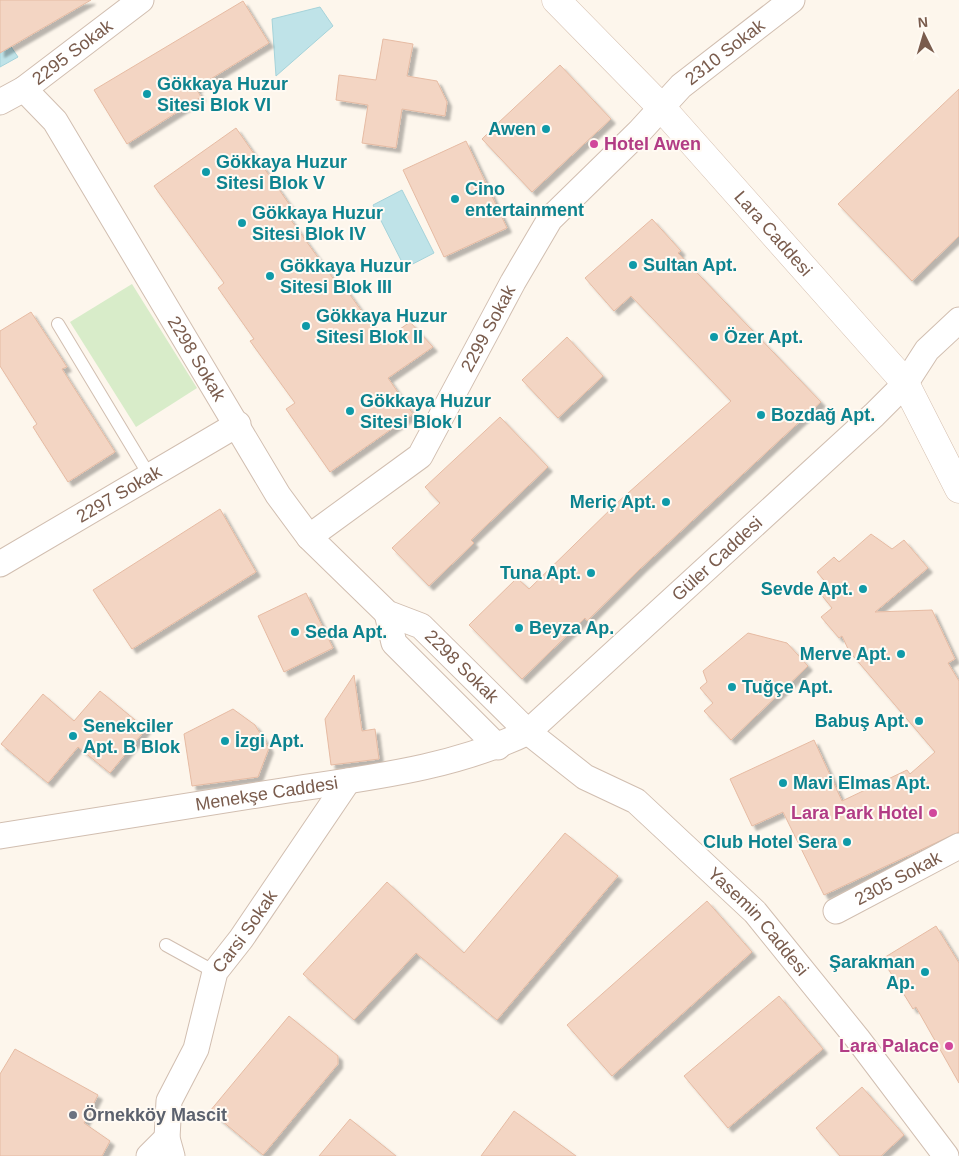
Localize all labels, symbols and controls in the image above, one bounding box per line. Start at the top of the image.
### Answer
north arrow [899,10,949,60]
street label: 2310 Sokak [681,14,769,89]
text: N [917,14,929,30]
street label: 2295 Sokak [28,15,117,89]
place label: Gökkaya Huzur Sitesi Blok VI [157,74,288,115]
marker: Gökkaya Huzur Sitesi Blok VI [141,88,153,100]
place label: Awen [488,119,536,139]
marker: Awen [540,123,552,135]
place label: Hotel Awen [604,134,701,154]
marker: Hotel Awen [588,138,600,150]
place label: Gökkaya Huzur Sitesi Blok V [216,152,347,193]
marker: Gökkaya Huzur Sitesi Blok V [200,166,212,178]
place label: Cino entertainment [465,179,584,220]
street label: Lara Caddesi [730,187,816,280]
marker: Cino entertainment [449,193,461,205]
place label: Gökkaya Huzur Sitesi Blok IV [252,203,383,244]
marker: Gökkaya Huzur Sitesi Blok IV [236,217,248,229]
place label: Sultan Apt. [643,255,737,275]
place label: Gökkaya Huzur Sitesi Blok III [280,256,411,297]
marker: Sultan Apt. [627,259,639,271]
marker: Gökkaya Huzur Sitesi Blok III [264,270,276,282]
street label: 2299 Sokak [457,281,520,375]
place label: Gökkaya Huzur Sitesi Blok II [316,306,447,347]
street label: 2298 Sokak [164,312,230,405]
marker: Gökkaya Huzur Sitesi Blok II [300,320,312,332]
place label: Özer Apt. [724,327,803,347]
marker: Özer Apt. [708,331,720,343]
place label: Gökkaya Huzur Sitesi Blok I [360,391,491,432]
marker: Gökkaya Huzur Sitesi Blok I [344,405,356,417]
place label: Bozdağ Apt. [771,405,875,425]
marker: Bozdağ Apt. [755,409,767,421]
street label: 2297 Sokak [73,461,166,527]
place label: Meriç Apt. [570,492,656,512]
marker: Meriç Apt. [660,496,672,508]
street label: Güler Caddesi [668,513,766,605]
place label: Tuna Apt. [500,563,581,583]
marker: Tuna Apt. [585,567,597,579]
place label: Sevde Apt. [761,579,853,599]
marker: Sevde Apt. [857,583,869,595]
place label: Beyza Ap. [529,618,614,638]
place label: Seda Apt. [305,622,387,642]
marker: Beyza Ap. [513,622,525,634]
marker: Seda Apt. [289,626,301,638]
street label: 2298 Sokak [421,626,503,708]
place label: Merve Apt. [800,644,891,664]
marker: Merve Apt. [895,648,907,660]
place label: Tuğçe Apt. [742,677,833,697]
marker: Tuğçe Apt. [726,681,738,693]
place label: Babuş Apt. [815,711,909,731]
marker: Babuş Apt. [913,715,925,727]
place label: Senekciler Apt. B Blok [83,716,181,757]
marker: Senekciler Apt. B Blok [67,730,79,742]
place label: İzgi Apt. [235,731,304,751]
marker: İzgi Apt. [219,735,231,747]
street label: Menekşe Caddesi [194,773,339,815]
place label: Mavi Elmas Apt. [793,773,930,793]
marker: Mavi Elmas Apt. [777,777,789,789]
place label: Lara Park Hotel [791,803,923,823]
marker: Lara Park Hotel [927,807,939,819]
place label: Club Hotel Sera [703,832,838,852]
marker: Club Hotel Sera [841,836,853,848]
street label: 2305 Sokak [851,847,945,909]
street label: Yasemin Caddesi [704,863,813,980]
street label: Carsi Sokak [208,885,282,977]
place label: Şarakman Ap. [829,952,915,993]
marker: Şarakman Ap. [919,966,931,978]
place label: Lara Palace [839,1036,939,1056]
marker: Lara Palace [943,1040,955,1052]
place label: Örnekköy Mascit [83,1105,227,1125]
marker: Örnekköy Mascit [67,1109,79,1121]

